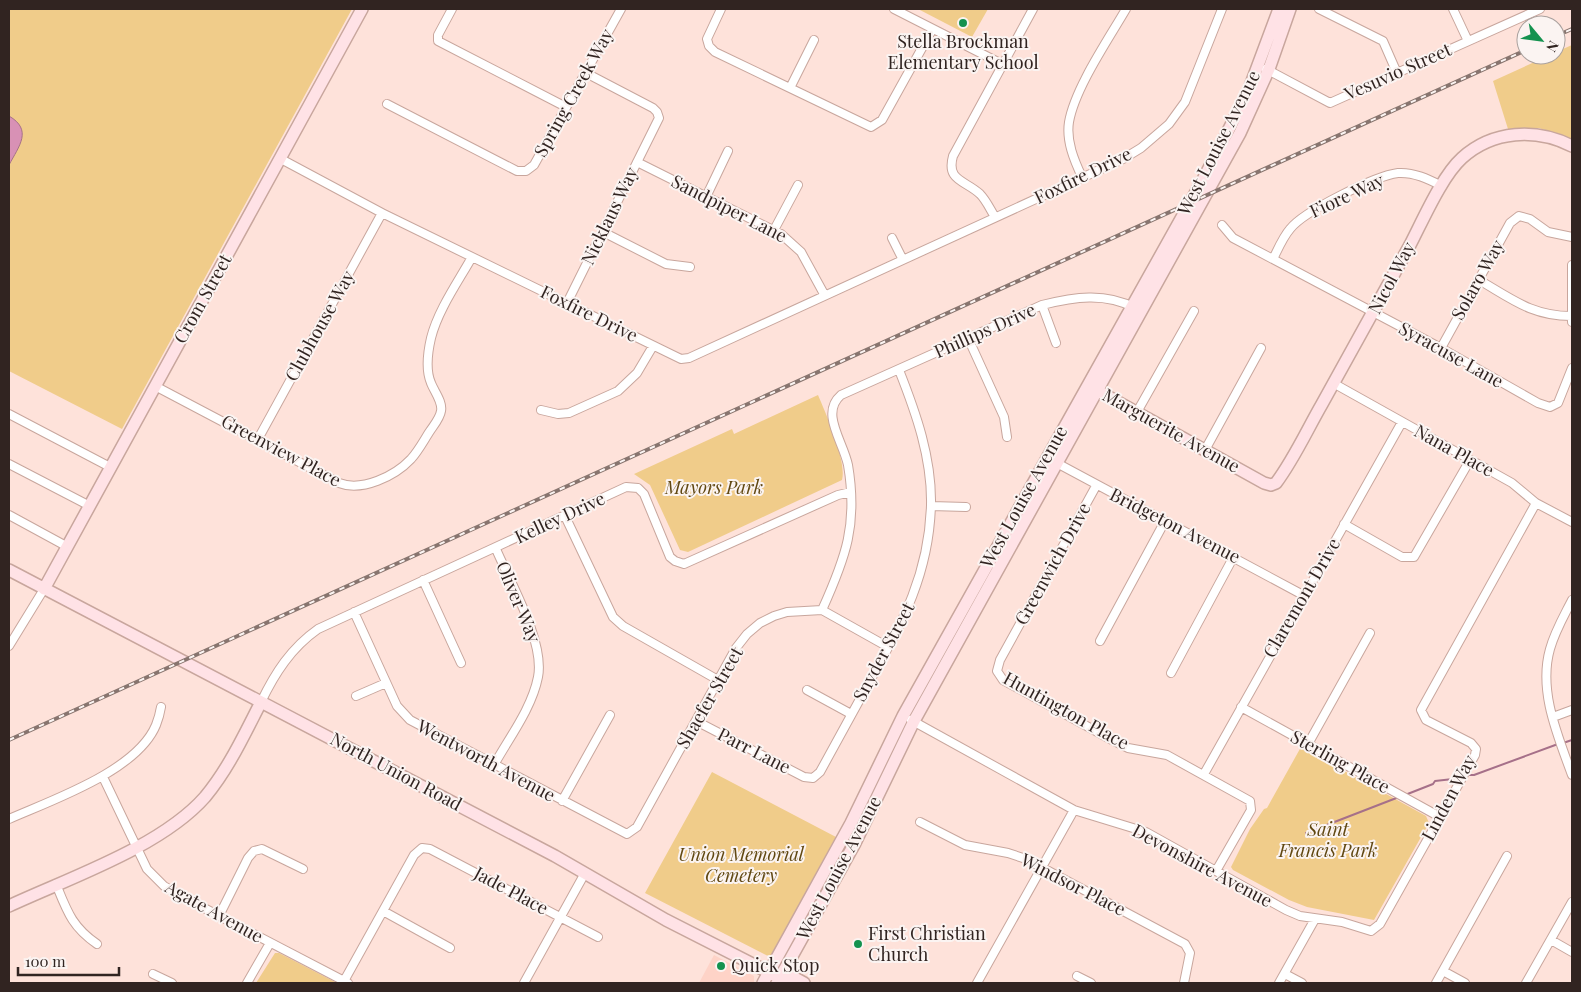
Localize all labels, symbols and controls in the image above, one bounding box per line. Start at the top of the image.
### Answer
north arrow [1516,15,1566,65]
marker: Stella Brockman Elementary School [957,17,969,29]
street label: Spring Creek Way [528,24,618,161]
place label: Stella Brockman Elementary School [887,29,1039,74]
street label: Vesuvio Street [1339,37,1455,106]
text: N [1542,38,1564,56]
street label: West Louise Avenue [1171,66,1265,220]
street label: Foxfire Drive [1030,141,1135,209]
street label: Nicklaus Way [575,163,643,268]
street label: Fiore Way [1306,167,1388,223]
street label: Sandpiper Lane [668,169,791,248]
street label: Solaro Way [1445,235,1509,324]
street label: Nicol Way [1362,237,1420,318]
street label: Crom Street [168,249,237,347]
street label: Clubhouse Way [279,266,359,385]
street label: Foxfire Drive [537,279,642,347]
street label: Phillips Drive [930,297,1039,363]
street label: Syracuse Lane [1395,316,1508,393]
street label: Marguerite Avenue [1098,382,1245,478]
street label: Greenview Place [217,408,346,492]
street label: Nana Place [1410,418,1499,482]
street label: West Louise Avenue [974,421,1072,573]
park label: Mayors Park [664,475,763,499]
street label: Bridgeton Avenue [1106,482,1245,568]
street label: Kelley Drive [511,486,609,548]
street label: Greenwich Drive [1009,498,1096,629]
street label: Claremont Drive [1257,533,1345,662]
street label: Oliver Way [491,557,547,646]
street label: Snyder Street [847,597,920,705]
street label: Shaefer Street [670,642,748,753]
street label: Huntington Place [999,666,1134,755]
street label: Wentworth Avenue [412,713,560,807]
street label: Parr Lane [714,722,795,779]
street label: Sterling Place [1286,724,1394,798]
street label: North Union Road [326,726,467,816]
street label: Linden Way [1415,750,1481,845]
street label: West Louise Avenue [790,792,886,944]
park label: Saint Francis Park [1278,817,1377,862]
street label: Devonshire Avenue [1128,818,1277,912]
park label: Union Memorial Cemetery [678,842,805,887]
street label: Windsor Place [1016,847,1130,921]
street label: Jade Place [469,860,553,920]
street label: Agate Avenue [160,874,268,948]
place label: First Christian Church [868,921,986,966]
marker: First Christian Church [852,938,864,950]
scale bar [18,944,119,976]
text: 100 m [25,951,66,971]
place label: Quick Stop [731,953,819,977]
marker: Quick Stop [715,960,727,972]

